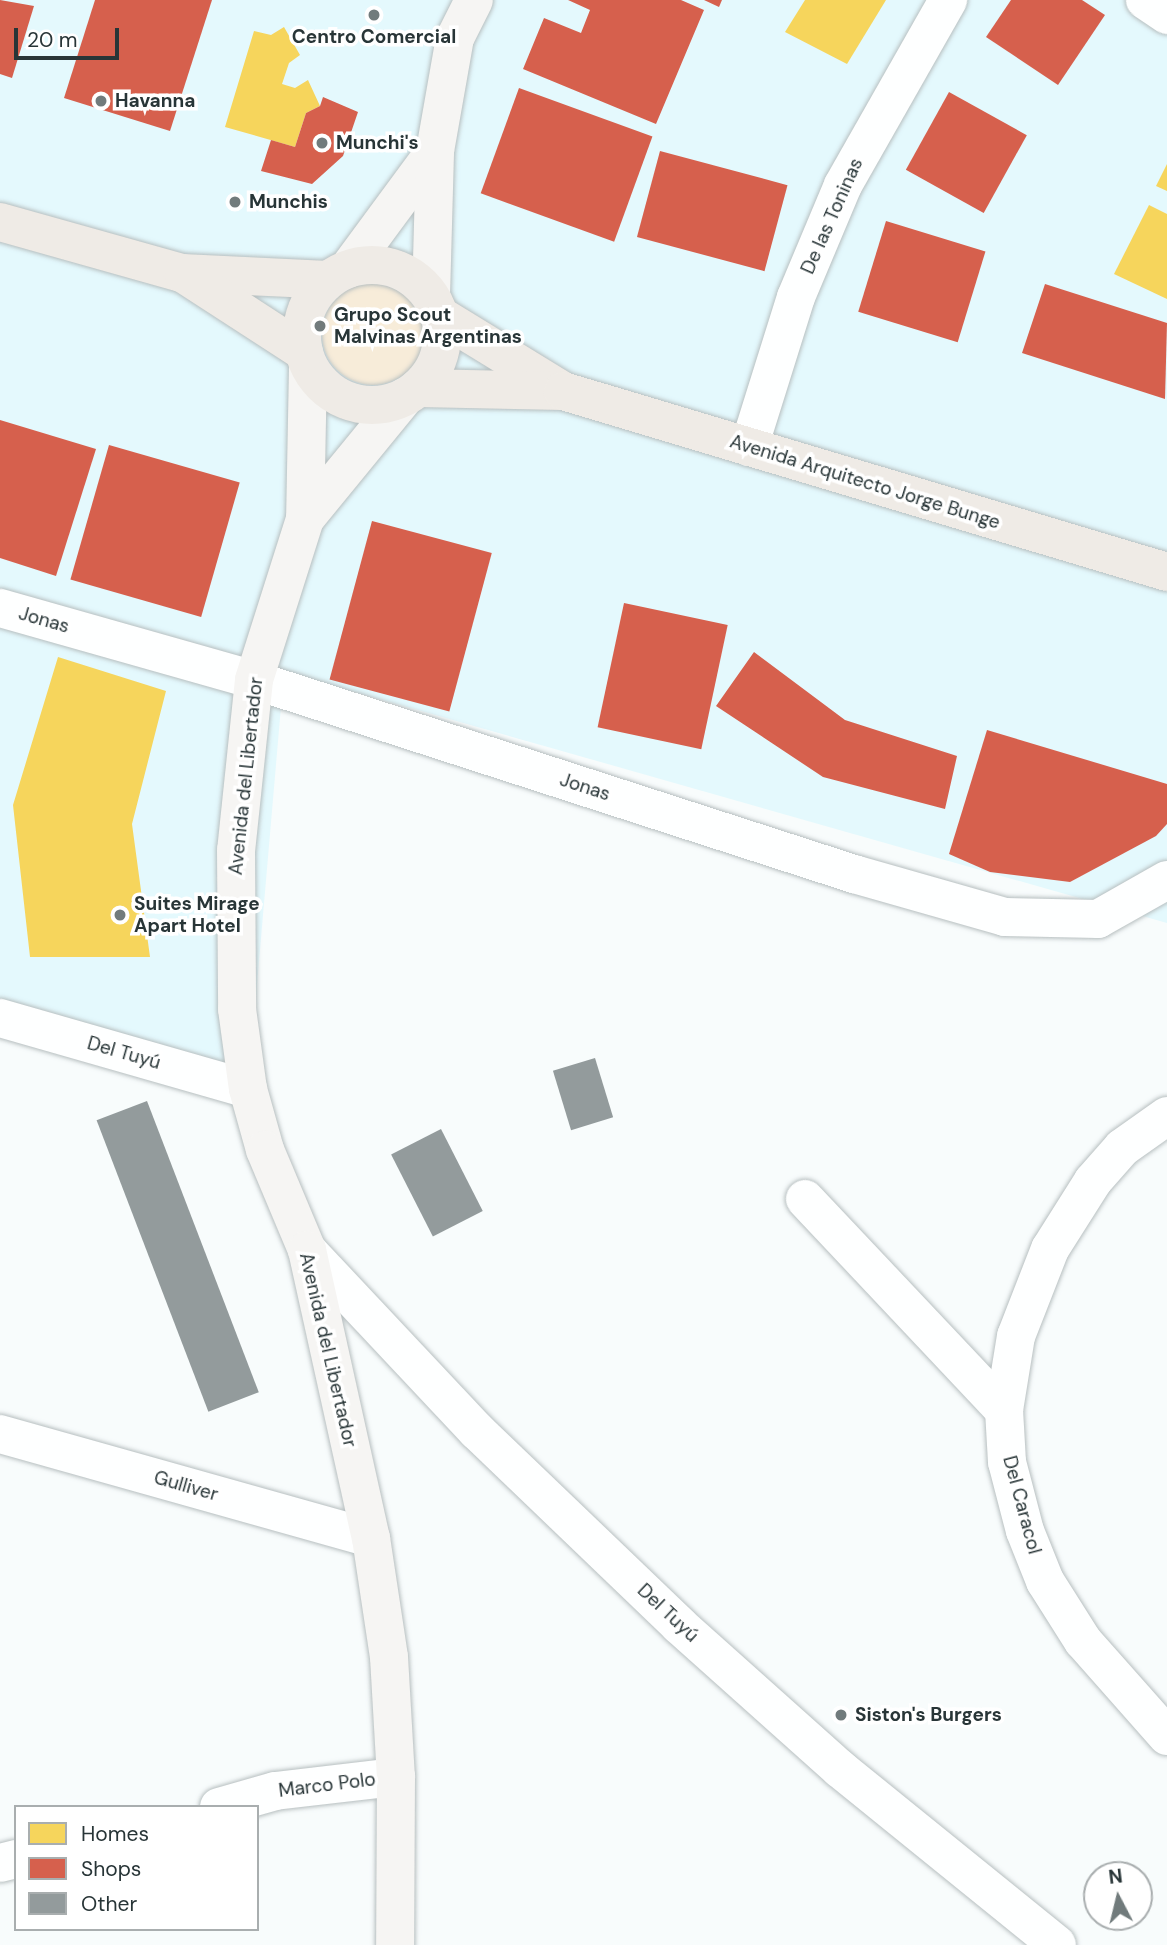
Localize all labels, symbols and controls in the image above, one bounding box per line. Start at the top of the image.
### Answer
marker: Centro Comercial [366,7,382,23]
scale bar [18,14,122,58]
text: 20 m [27,26,78,54]
place label: Centro Comercial [292,26,456,48]
place label: Havanna [115,90,195,112]
marker: Havanna [93,93,109,109]
place label: Munchi's [336,132,419,154]
marker: Munchi's [314,135,330,151]
street label: De las Toninas [796,154,868,278]
place label: Munchis [249,191,328,213]
marker: Munchis [227,194,243,210]
place label: Grupo Scout Malvinas Argentinas [334,304,522,348]
marker: Grupo Scout Malvinas Argentinas [312,318,328,334]
street label: Avenida Arquitecto Jorge Bunge [727,430,1003,534]
street label: Jonas [16,602,72,638]
street label: Avenida del Libertador [224,676,268,876]
street label: Jonas [557,768,613,806]
place label: Suites Mirage Apart Hotel [134,893,260,937]
marker: Suites Mirage Apart Hotel [112,907,128,923]
street label: Del Tuyú [85,1032,163,1074]
street label: Avenida del Libertador [295,1250,361,1450]
street label: Del Caracol [998,1453,1046,1557]
street label: Gulliver [151,1466,221,1506]
street label: Del Tuyú [633,1579,703,1647]
place label: Siston's Burgers [855,1704,1002,1726]
marker: Siston's Burgers [833,1707,849,1723]
street label: Marco Polo [277,1768,377,1802]
legend [14,1805,259,1931]
text: Homes [81,1820,149,1848]
text: Shops [81,1855,141,1883]
north arrow [1083,1861,1153,1931]
text: N [1107,1863,1124,1890]
text: Other [81,1890,137,1918]

